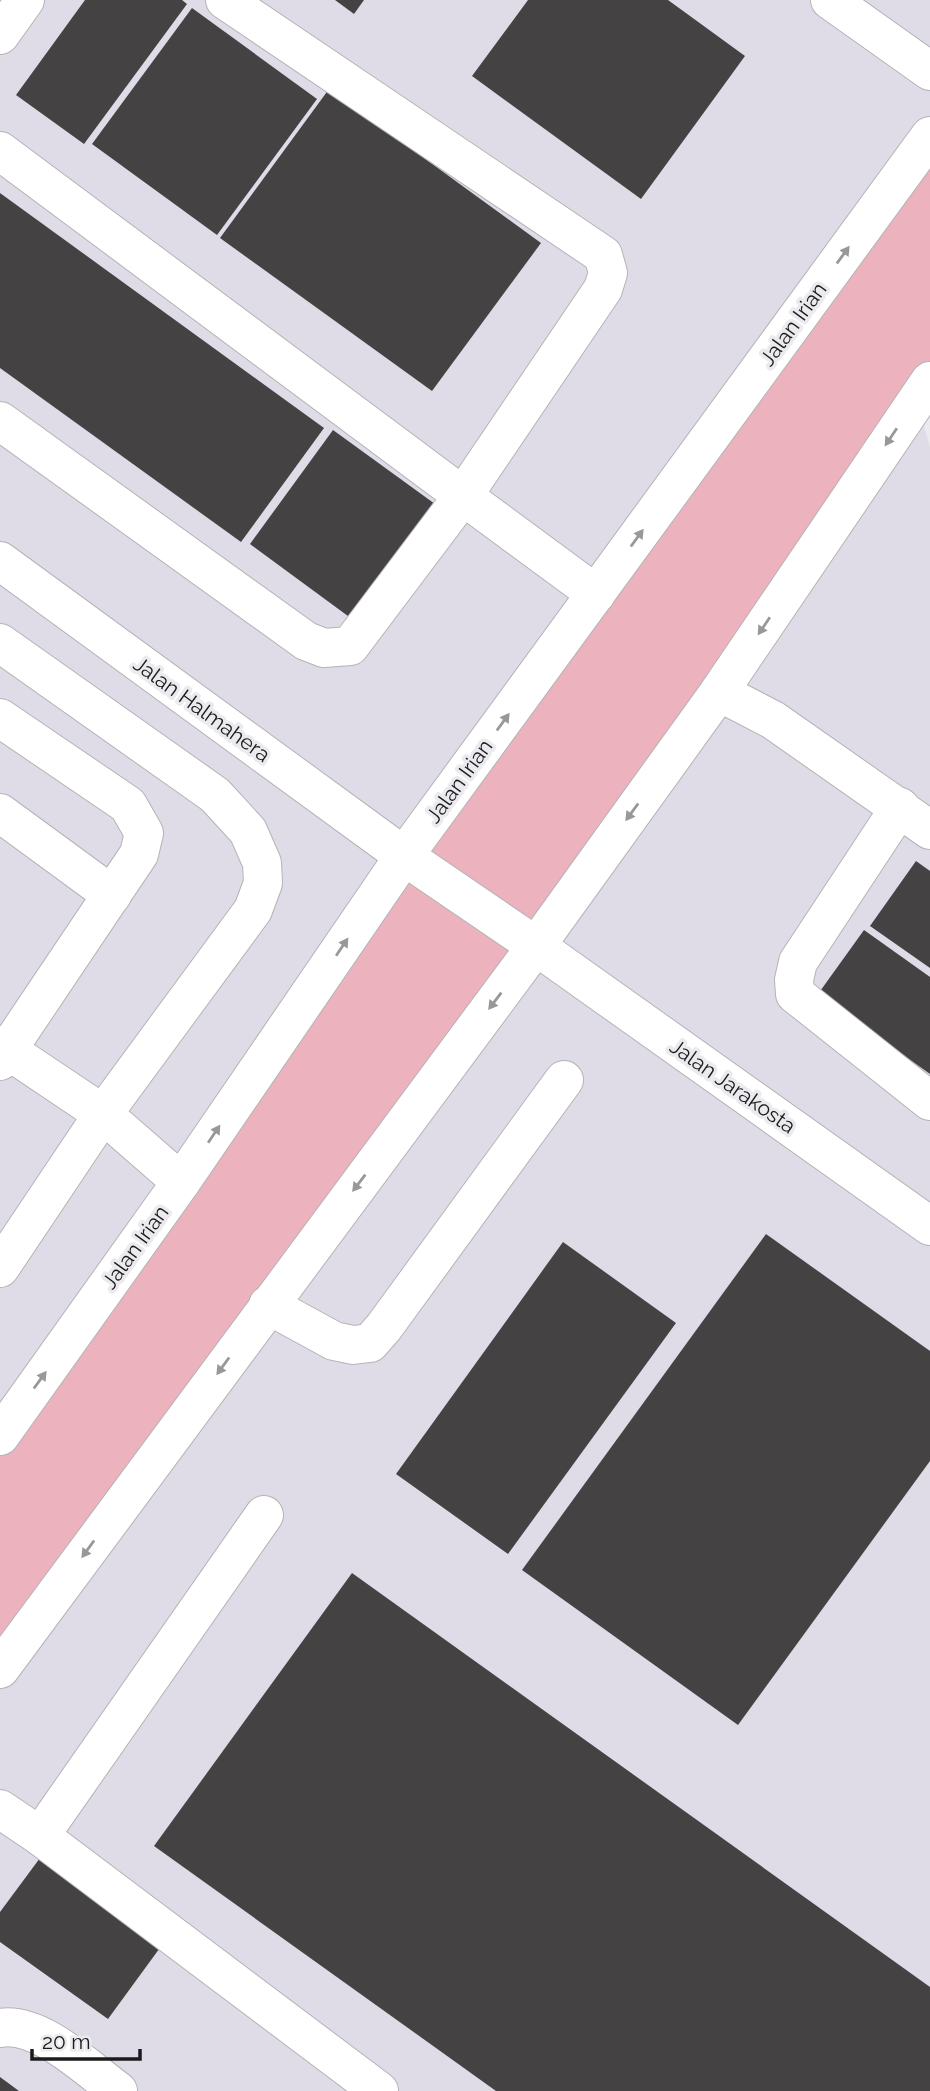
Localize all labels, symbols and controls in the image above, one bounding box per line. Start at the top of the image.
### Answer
one-way arrow [836,246,850,264]
street label: Jalan Irian [754,277,832,371]
one-way arrow [885,428,898,447]
one-way arrow [630,529,644,547]
one-way arrow [757,616,770,636]
street label: Jalan Halmahera [129,651,275,767]
one-way arrow [495,713,509,731]
street label: Jalan Irian [420,734,498,828]
one-way arrow [626,803,640,821]
one-way arrow [335,938,349,956]
one-way arrow [488,992,502,1010]
street label: Jalan Jarakosta [665,1033,801,1139]
one-way arrow [207,1125,220,1144]
one-way arrow [352,1174,366,1192]
street label: Jalan Irian [96,1200,174,1294]
one-way arrow [217,1357,231,1375]
one-way arrow [33,1371,47,1389]
one-way arrow [82,1540,96,1558]
scale bar [32,2018,140,2062]
text: 20 m [42,2029,90,2054]

